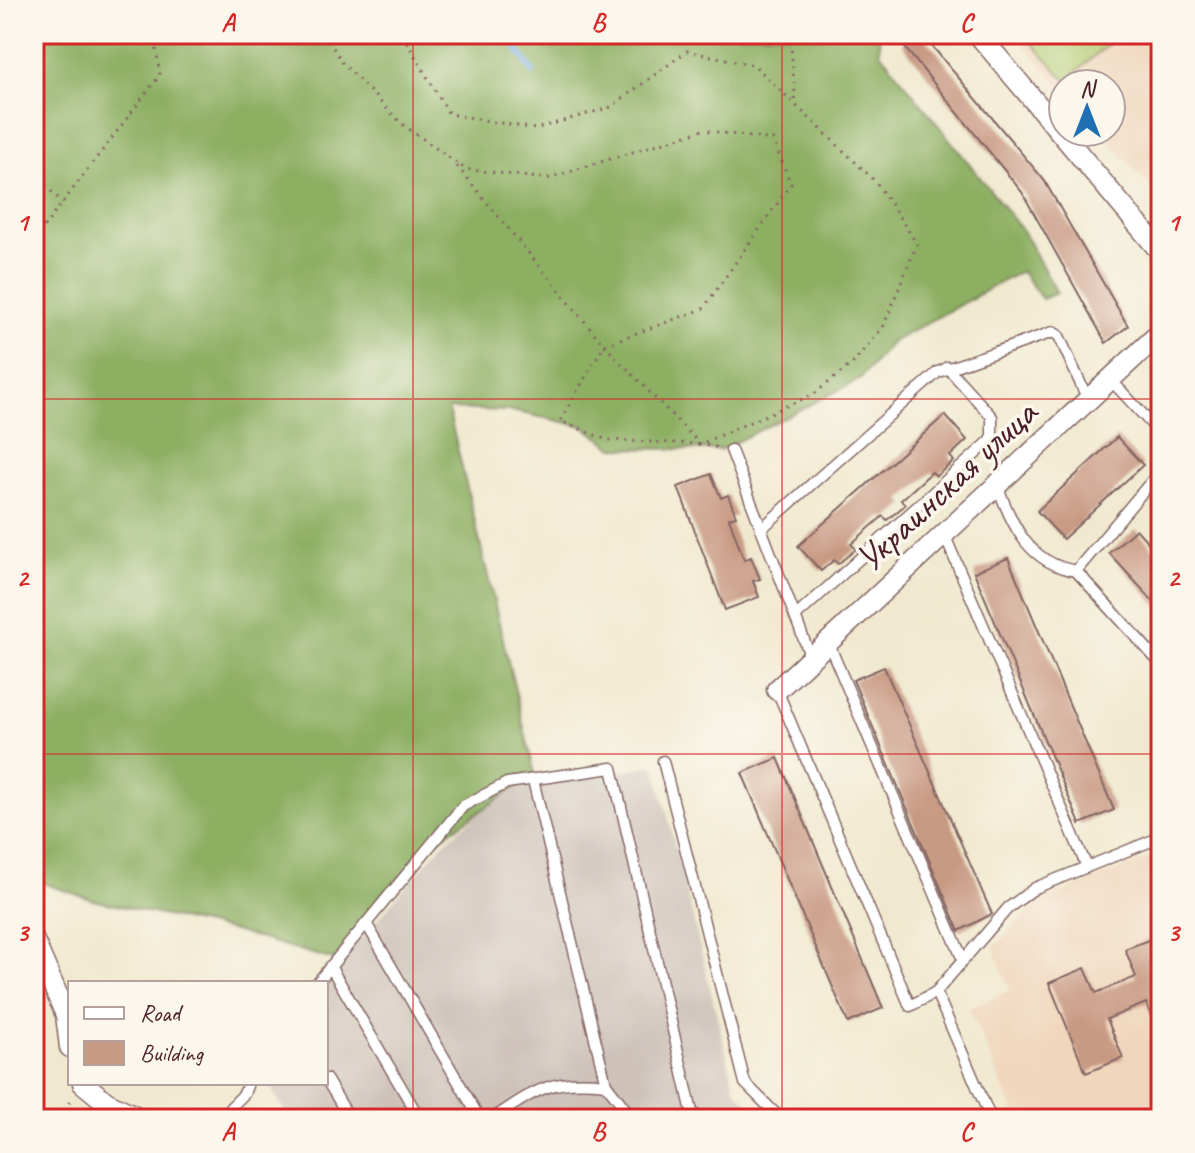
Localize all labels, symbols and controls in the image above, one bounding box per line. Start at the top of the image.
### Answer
text: A [221,6,236,39]
text: B [591,6,607,39]
text: C [960,6,976,39]
north arrow [1047,68,1127,148]
text: N [1080,75,1097,103]
text: 1 [16,206,31,239]
text: 1 [1167,206,1182,239]
street label: Украинская улица [845,388,1048,582]
text: 2 [16,561,30,594]
text: 2 [1167,561,1181,594]
text: 3 [16,916,30,949]
text: 3 [1167,916,1181,949]
legend [68,981,328,1085]
text: Road [140,998,184,1028]
text: Building [140,1038,205,1068]
text: A [221,1115,236,1148]
text: B [591,1115,607,1148]
text: C [960,1115,976,1148]

